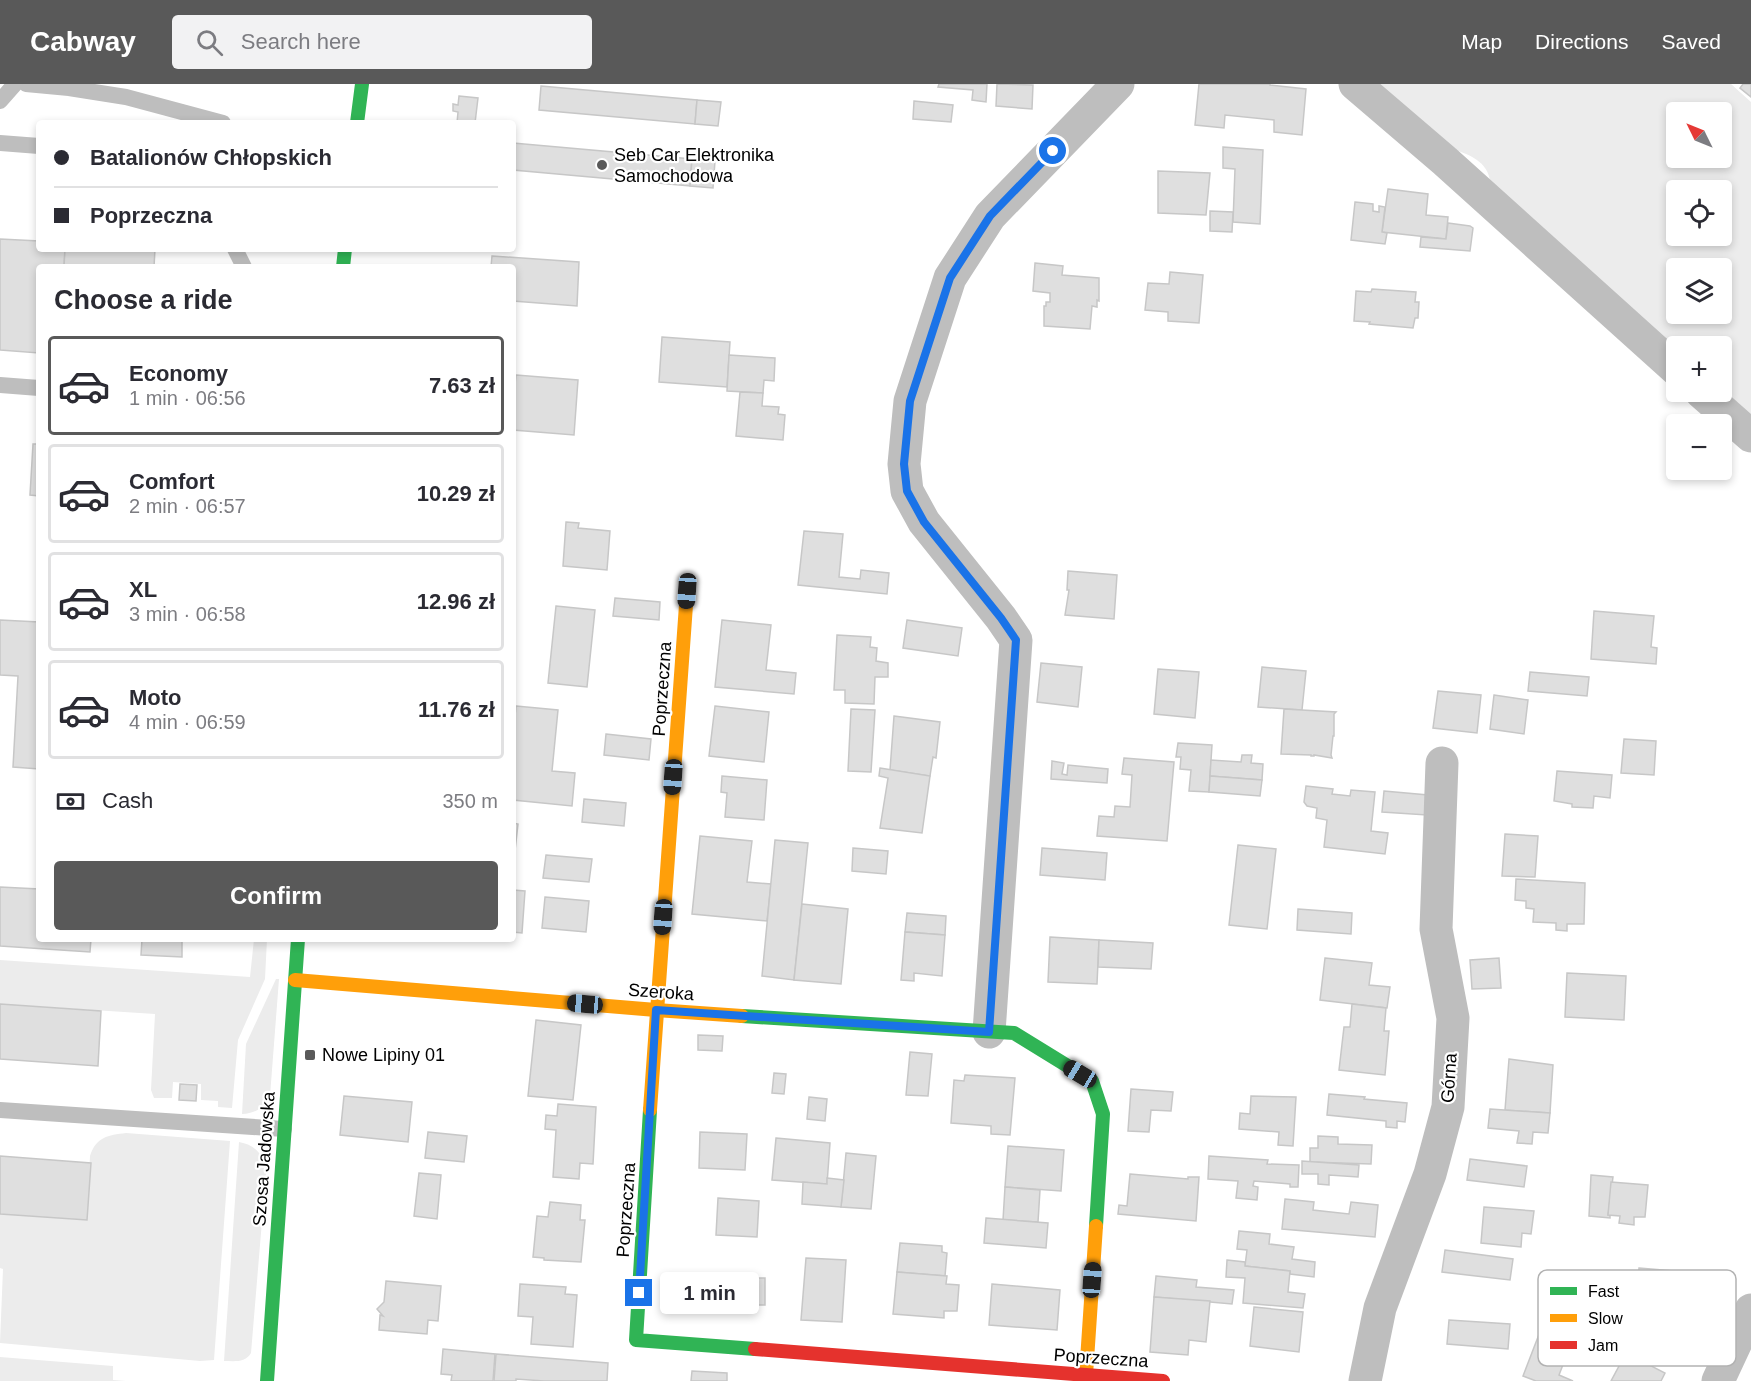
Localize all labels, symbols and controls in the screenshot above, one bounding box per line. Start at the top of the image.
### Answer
search box [172,15,592,69]
text: Cabway [30,26,136,57]
icon: search [193,26,226,59]
text: Search here [241,29,361,54]
text: Map [1461,30,1502,53]
text: Directions [1535,30,1628,53]
text: Saved [1661,30,1721,53]
north arrow [1666,102,1732,168]
map controls [1666,102,1732,480]
route start [1039,137,1066,164]
text: Batalionów Chłopskich [90,145,332,170]
place label: Seb Car Elektronika Samochodowa [614,145,775,186]
marker: Seb Car Elektronika Samochodowa [595,158,609,172]
button: locate [1666,180,1732,246]
text: Poprzeczna [90,203,212,228]
button: layers [1666,258,1732,324]
text: Choose a ride [54,285,233,315]
button: + [1666,336,1732,402]
icon: car [57,359,111,413]
text: Economy [129,361,228,386]
text: 7.63 zł [429,373,495,398]
text: 1 min · 06:56 [129,387,246,409]
button: − [1666,414,1732,480]
icon: car [57,467,111,521]
text: Comfort [129,469,215,494]
text: 10.29 zł [417,481,495,506]
text: 2 min · 06:57 [129,495,246,517]
car [677,572,697,610]
icon: car [57,575,111,629]
text: XL [129,577,157,602]
text: 12.96 zł [417,589,495,614]
text: 3 min · 06:58 [129,603,246,625]
street label: Poprzeczna [649,640,675,737]
icon: car [57,683,111,737]
text: Moto [129,685,182,710]
text: 11.76 zł [418,697,495,722]
text: 4 min · 06:59 [129,711,246,733]
car [663,758,683,796]
icon: cash [54,785,87,818]
text: Cash [102,788,153,813]
text: 350 m [442,790,498,812]
button: Confirm [54,861,498,930]
car [653,898,673,936]
street label: Szeroka [627,980,696,1004]
car [566,993,604,1015]
place label: Nowe Lipiny 01 [322,1045,445,1065]
marker: Nowe Lipiny 01 [303,1048,317,1062]
street label: Górna [1437,1051,1461,1104]
car [1060,1057,1100,1091]
street label: Szosa Jadowska [249,1090,279,1227]
street label: Poprzeczna [613,1161,639,1258]
car [1082,1261,1102,1299]
legend [1538,1270,1736,1366]
callout: 1 min [660,1272,759,1314]
route end [625,1279,652,1306]
text: 1 min [683,1282,736,1304]
text: Fast [1588,1283,1620,1300]
text: Slow [1588,1310,1623,1327]
text: Jam [1588,1337,1618,1354]
street label: Poprzeczna [1053,1345,1150,1371]

